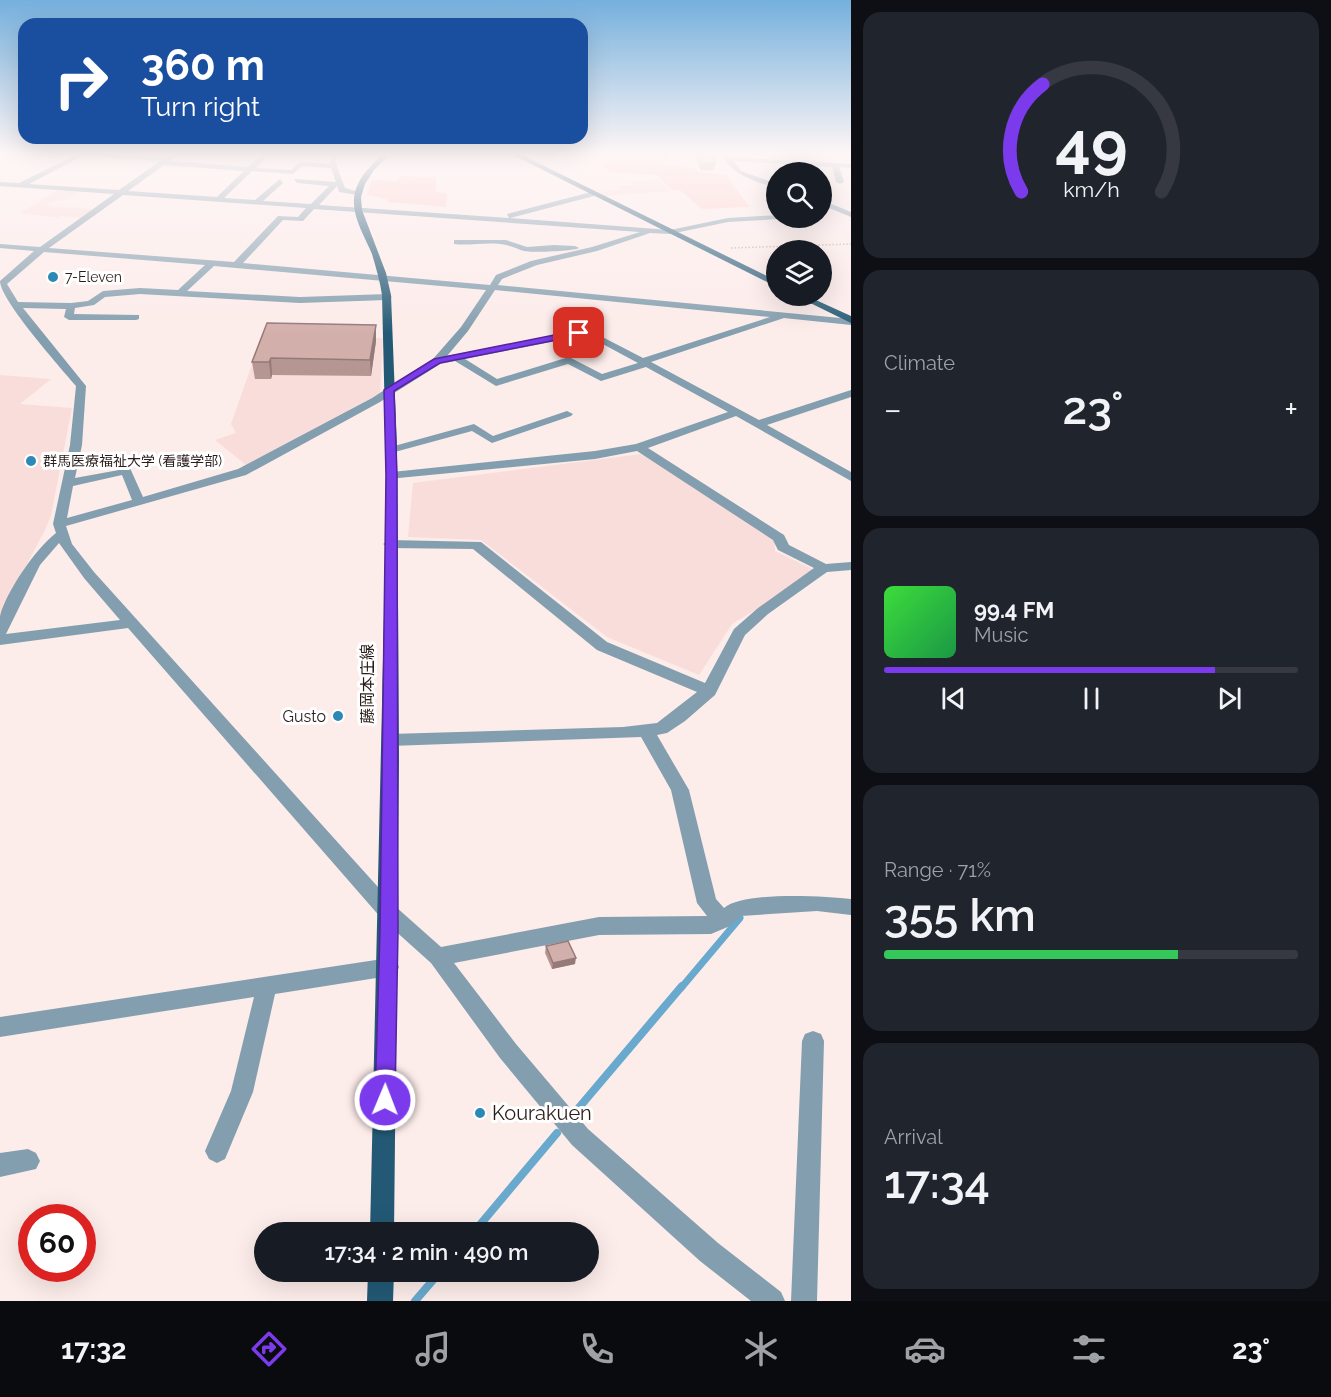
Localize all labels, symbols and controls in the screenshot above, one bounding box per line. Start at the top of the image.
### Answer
text: 360 m [141,41,265,90]
icon: right [42,42,120,120]
text: Turn right [141,91,260,122]
text: 49 [1055,107,1127,181]
map controls [766,162,832,306]
button: search [766,162,832,228]
text: km/h [1063,177,1119,202]
button: layers [766,240,832,306]
place label: 7-Eleven [65,269,122,285]
marker: 7-Eleven [46,270,60,284]
pin [553,307,604,358]
icon: arrive [562,316,595,349]
text: Climate [884,351,955,375]
text: 23° [1063,382,1124,435]
text: − [884,390,902,429]
text: + [1284,390,1298,429]
place label: 群馬医療福祉大学 (看護学部) [43,453,222,469]
marker: 群馬医療福祉大学 (看護学部) [24,454,38,468]
text: 99.4 FM [974,597,1054,623]
text: Music [974,623,1028,647]
street label: 藤岡本庄線 [358,644,377,724]
icon: previous [937,682,970,715]
icon: pause [1075,682,1108,715]
icon: next [1213,682,1246,715]
place label: Gusto [283,707,326,726]
marker: Gusto [331,709,345,723]
text: Range · 71% [884,858,991,882]
text: 355 km [884,889,1036,942]
position arrow [353,1068,417,1132]
place label: Kourakuen [492,1101,592,1125]
marker: Kourakuen [473,1106,487,1120]
text: Arrival [884,1125,943,1149]
text: 17:34 [884,1156,990,1209]
speed limit sign: 60 [18,1204,96,1282]
text: 17:34 · 2 min · 490 m [325,1239,529,1265]
icon: directions [248,1328,290,1370]
icon: music [412,1328,454,1370]
icon: phone [576,1328,618,1370]
icon: climate [740,1328,782,1370]
icon: car [904,1328,946,1370]
icon: filters [1068,1328,1110,1370]
text: 17:32 [61,1334,126,1365]
text: 23° [1232,1334,1270,1365]

